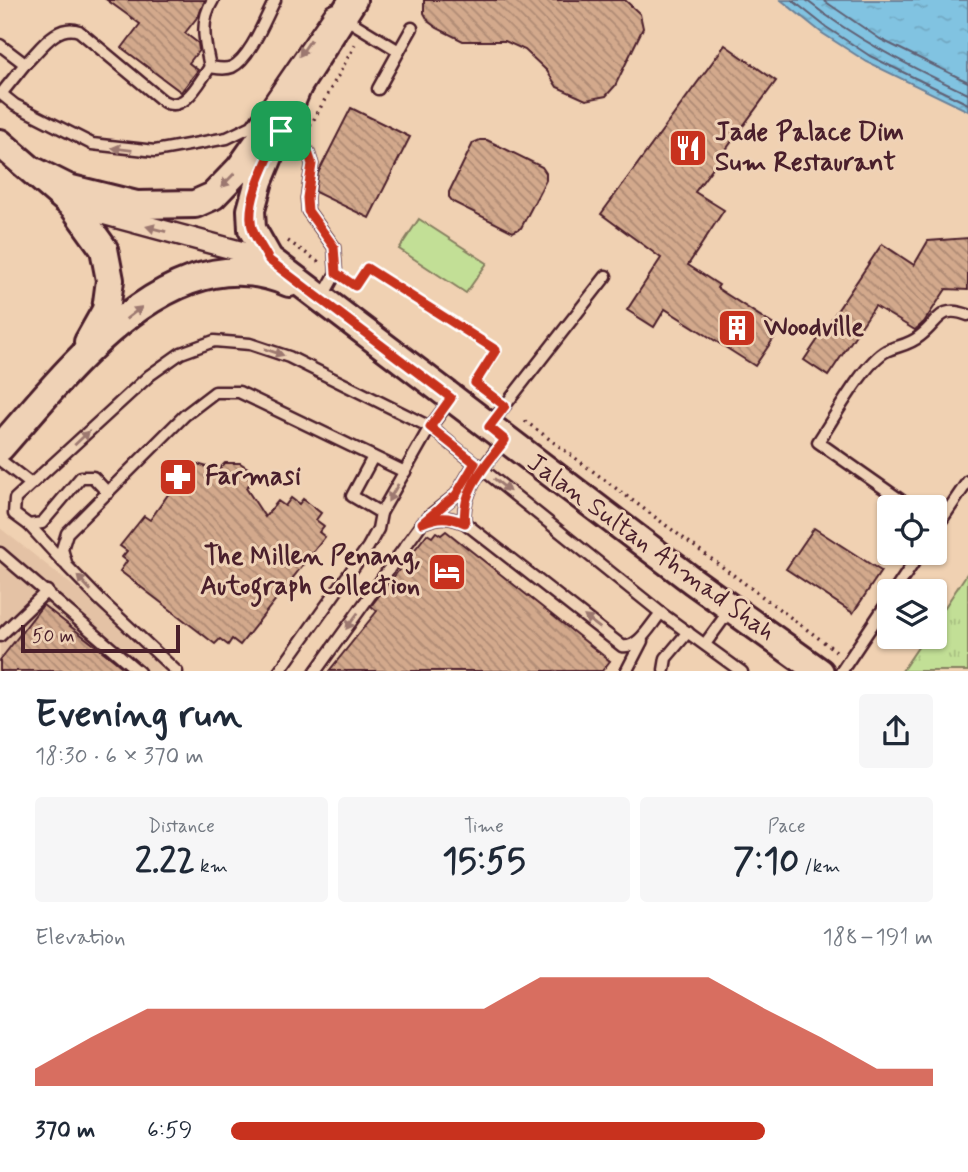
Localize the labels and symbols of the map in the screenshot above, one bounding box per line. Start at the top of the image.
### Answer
one-way arrow [298,39,312,57]
pin [251,101,311,161]
place label: Jade Palace Dim Sum Restaurant [715,116,904,180]
restaurant icon: Jade Palace Dim Sum Restaurant [667,127,709,169]
one-way arrow [111,143,133,154]
one-way arrow [221,171,237,188]
one-way arrow [145,223,167,234]
one-way arrow [124,305,142,320]
building icon: Woodville [716,307,758,349]
place label: Woodville [763,311,864,345]
one-way arrow [263,347,284,358]
one-way arrow [73,431,90,447]
street label: Jalan Sultan Ahmad Shah [520,446,782,650]
pharmacy icon: Farmasi [157,456,199,498]
place label: Farmasi [205,460,301,494]
one-way arrow [494,477,511,492]
one-way arrow [387,483,399,502]
place label: The Millen Penang, Autograph Collection [200,540,420,607]
hotel icon: The Millen Penang, Autograph Collection [426,551,468,593]
one-way arrow [76,575,92,592]
one-way arrow [345,612,359,630]
one-way arrow [583,616,601,630]
scale bar [21,622,180,654]

